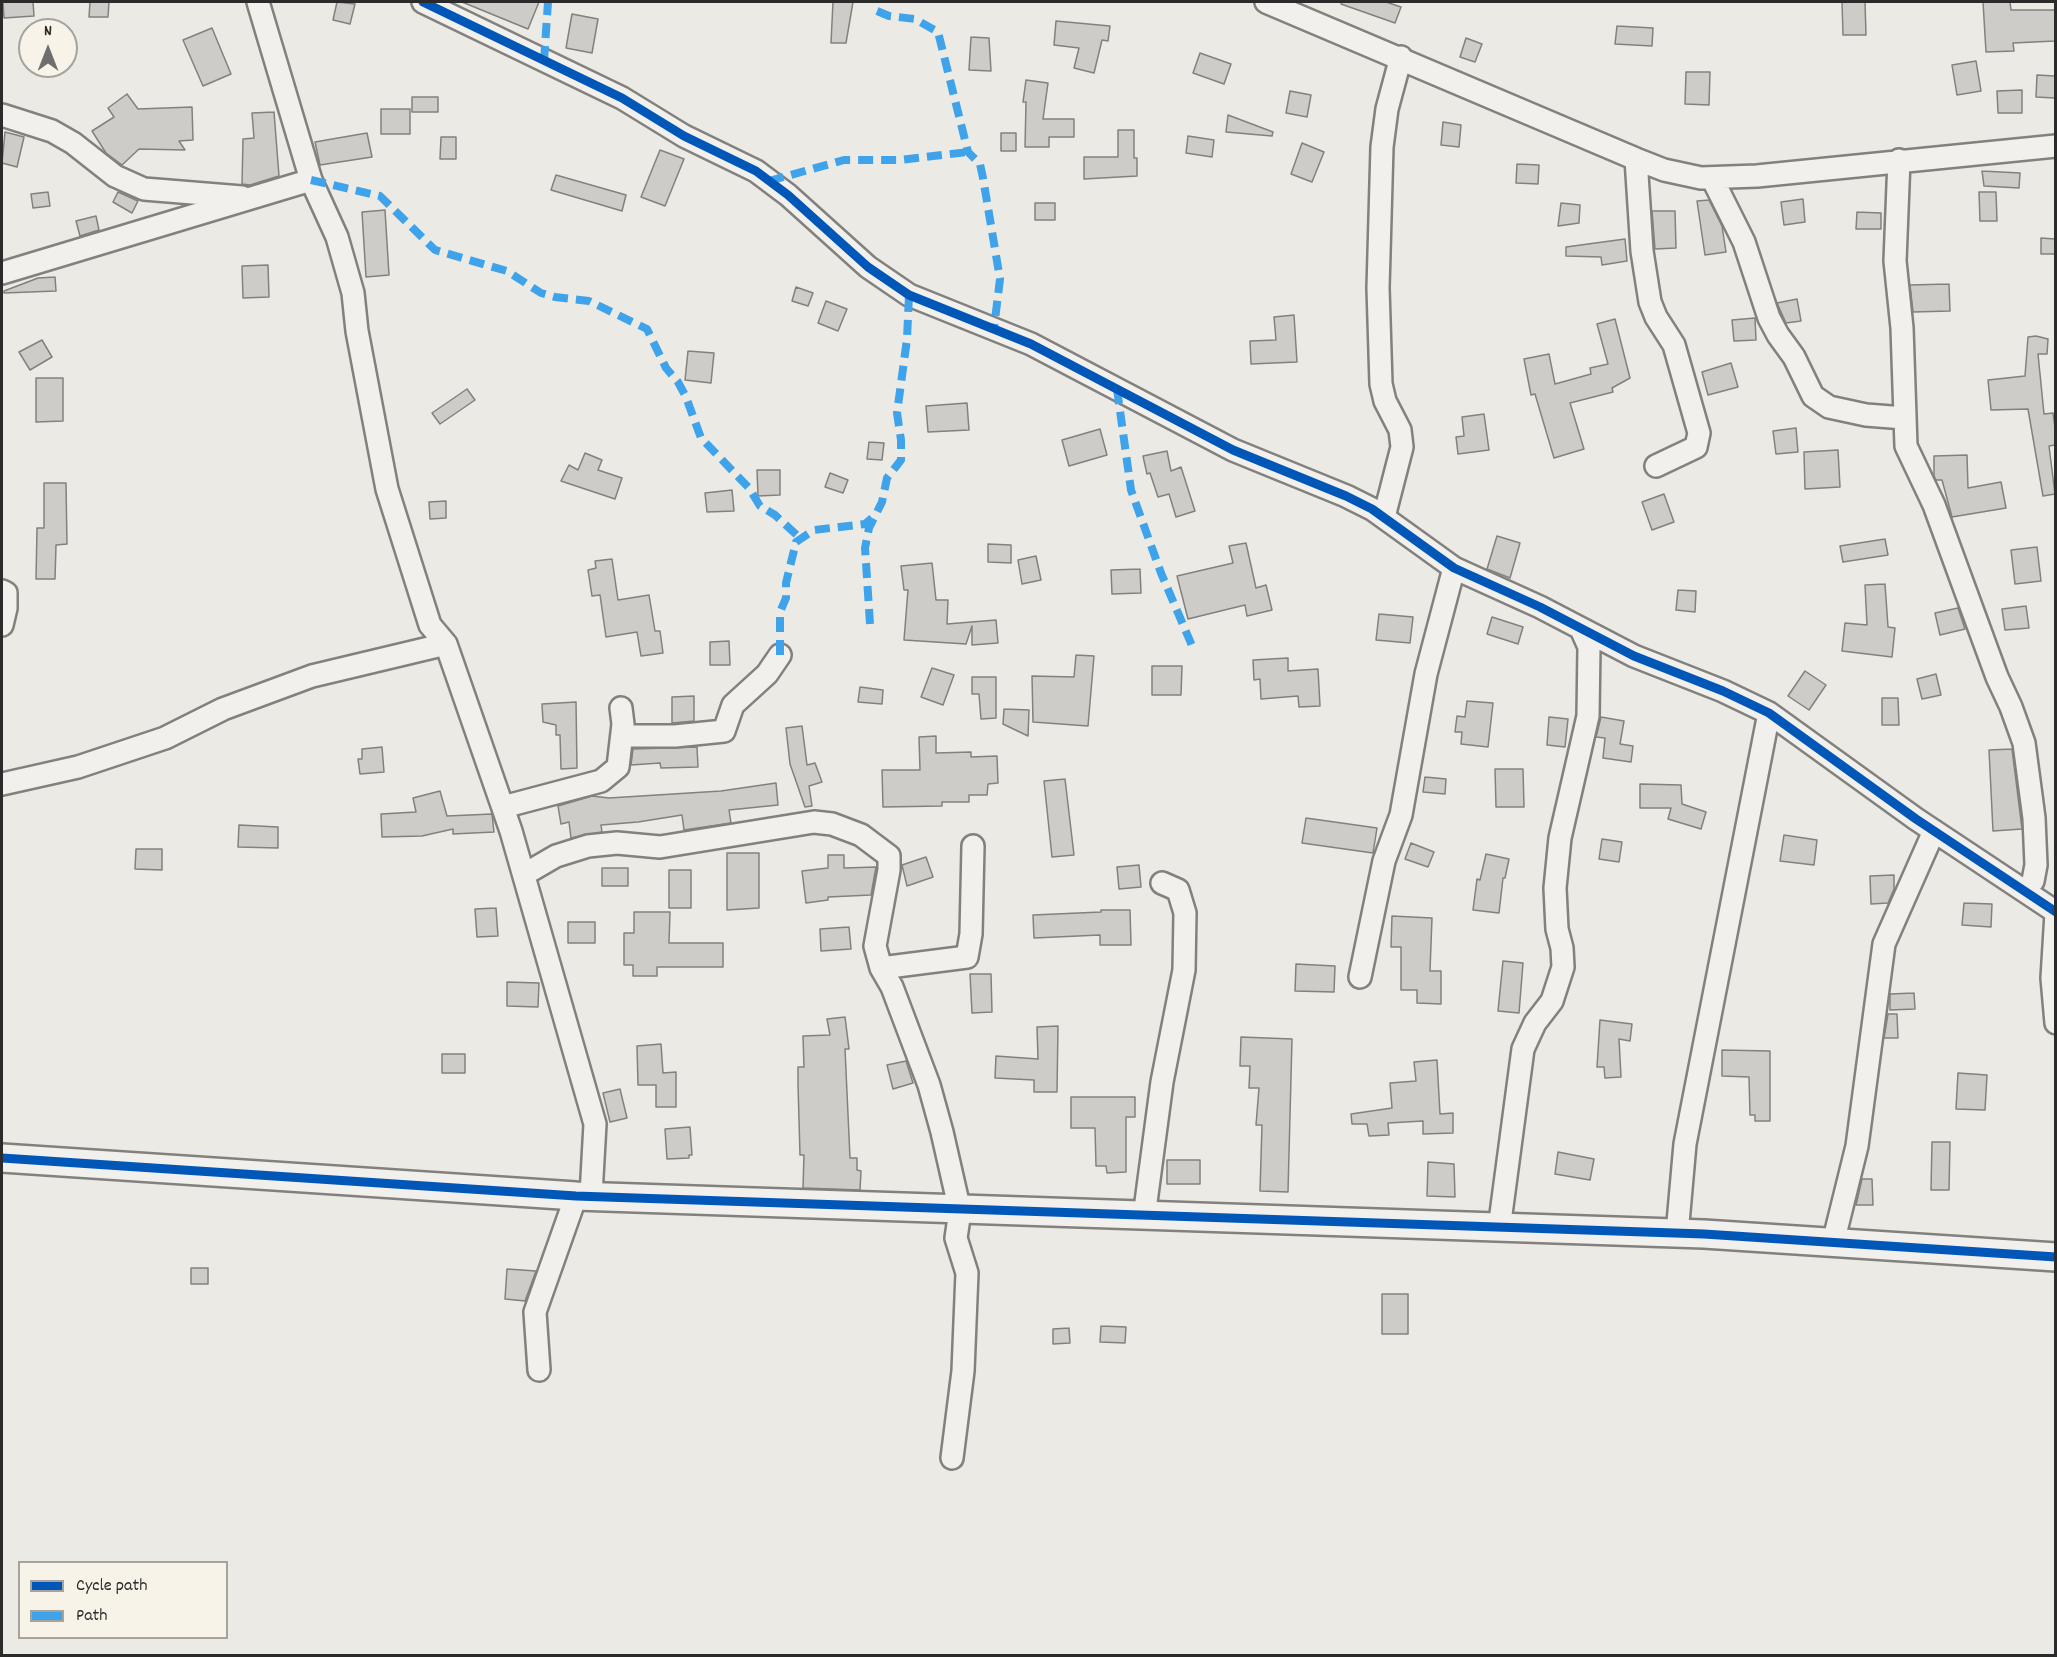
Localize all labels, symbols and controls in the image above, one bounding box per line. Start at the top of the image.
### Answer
north arrow [18,18,78,78]
text: N [44,20,52,43]
legend [18,1561,228,1639]
text: Cycle path [76,1574,147,1599]
text: Path [76,1604,108,1629]

